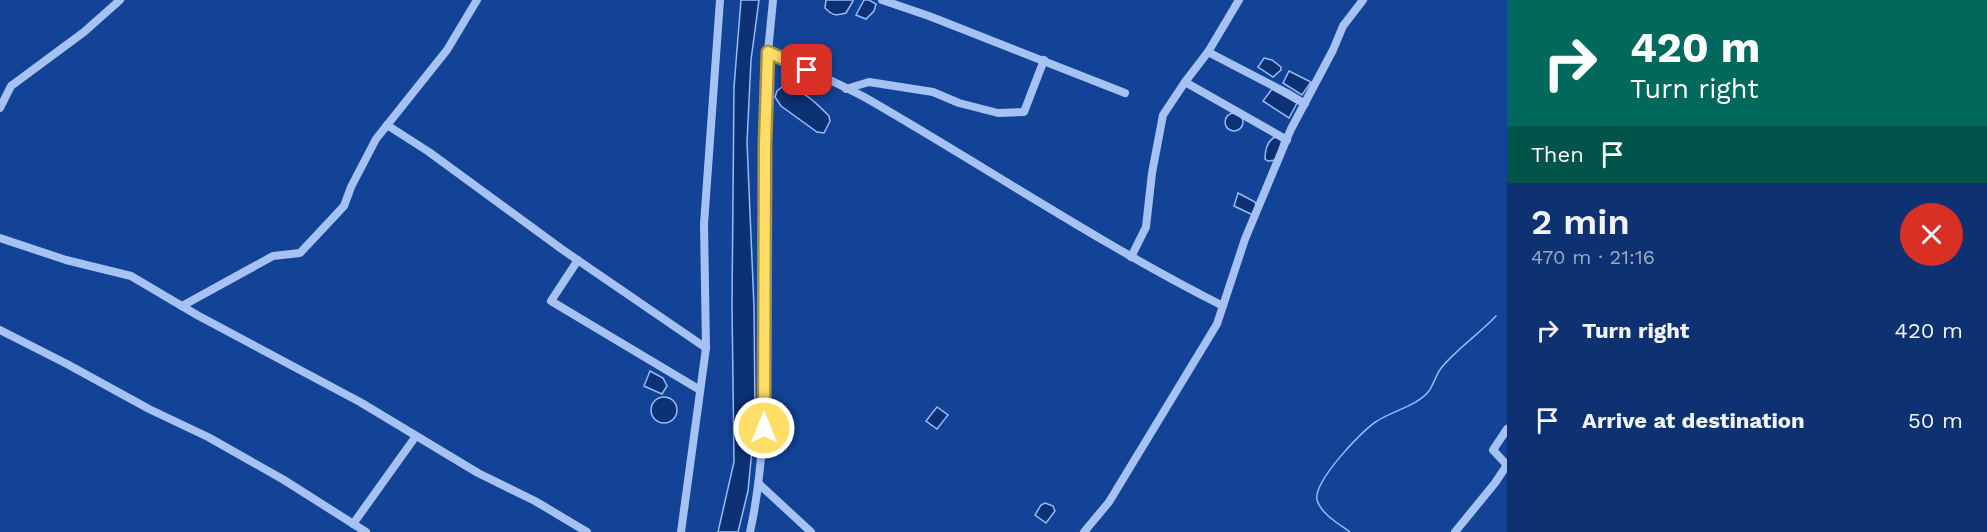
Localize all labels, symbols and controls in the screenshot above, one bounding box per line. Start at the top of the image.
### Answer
text: 420 m [1630,23,1760,72]
icon: right [1531,24,1609,102]
pin [781,44,832,95]
icon: arrive [790,53,823,86]
text: Turn right [1630,73,1759,105]
icon: arrive [1596,138,1629,171]
text: Then [1531,142,1584,167]
text: 2 min [1531,201,1630,243]
button: close [1900,203,1963,266]
text: 470 m · 21:16 [1531,245,1655,269]
icon: right [1531,314,1564,347]
text: Turn right [1582,318,1689,343]
text: 420 m [1895,318,1963,343]
position arrow [732,396,796,460]
icon: arrive [1531,404,1564,437]
text: Arrive at destination [1582,408,1805,433]
text: 50 m [1908,408,1963,433]

